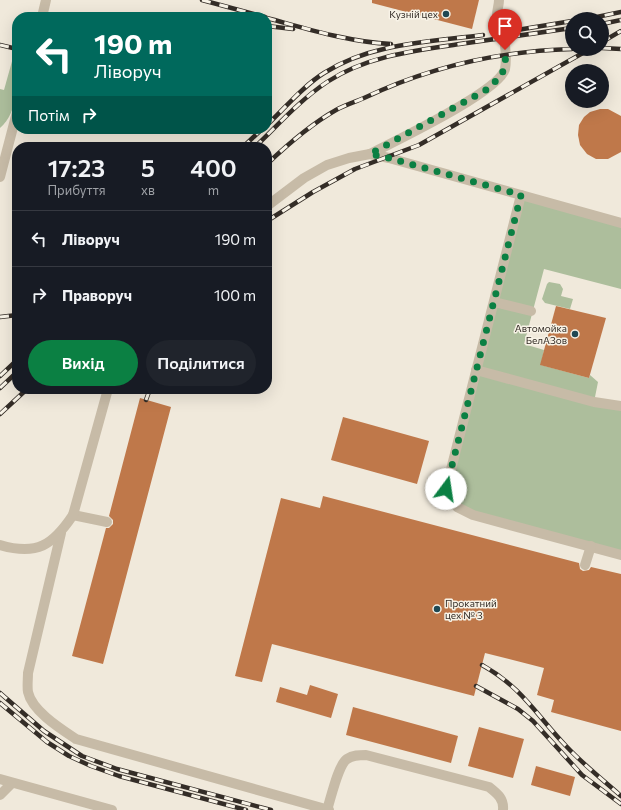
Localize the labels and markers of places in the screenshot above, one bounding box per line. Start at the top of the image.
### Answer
place label: Кузній цех [389,8,439,20]
marker: Кузній цех [441,9,451,19]
pin [488,9,522,50]
place label: Автомойка БелАЗов [515,322,567,346]
marker: Автомойка БелАЗов [570,329,580,339]
place label: Прокатний цех № 3 [445,597,497,621]
marker: Прокатний цех № 3 [432,604,442,614]

